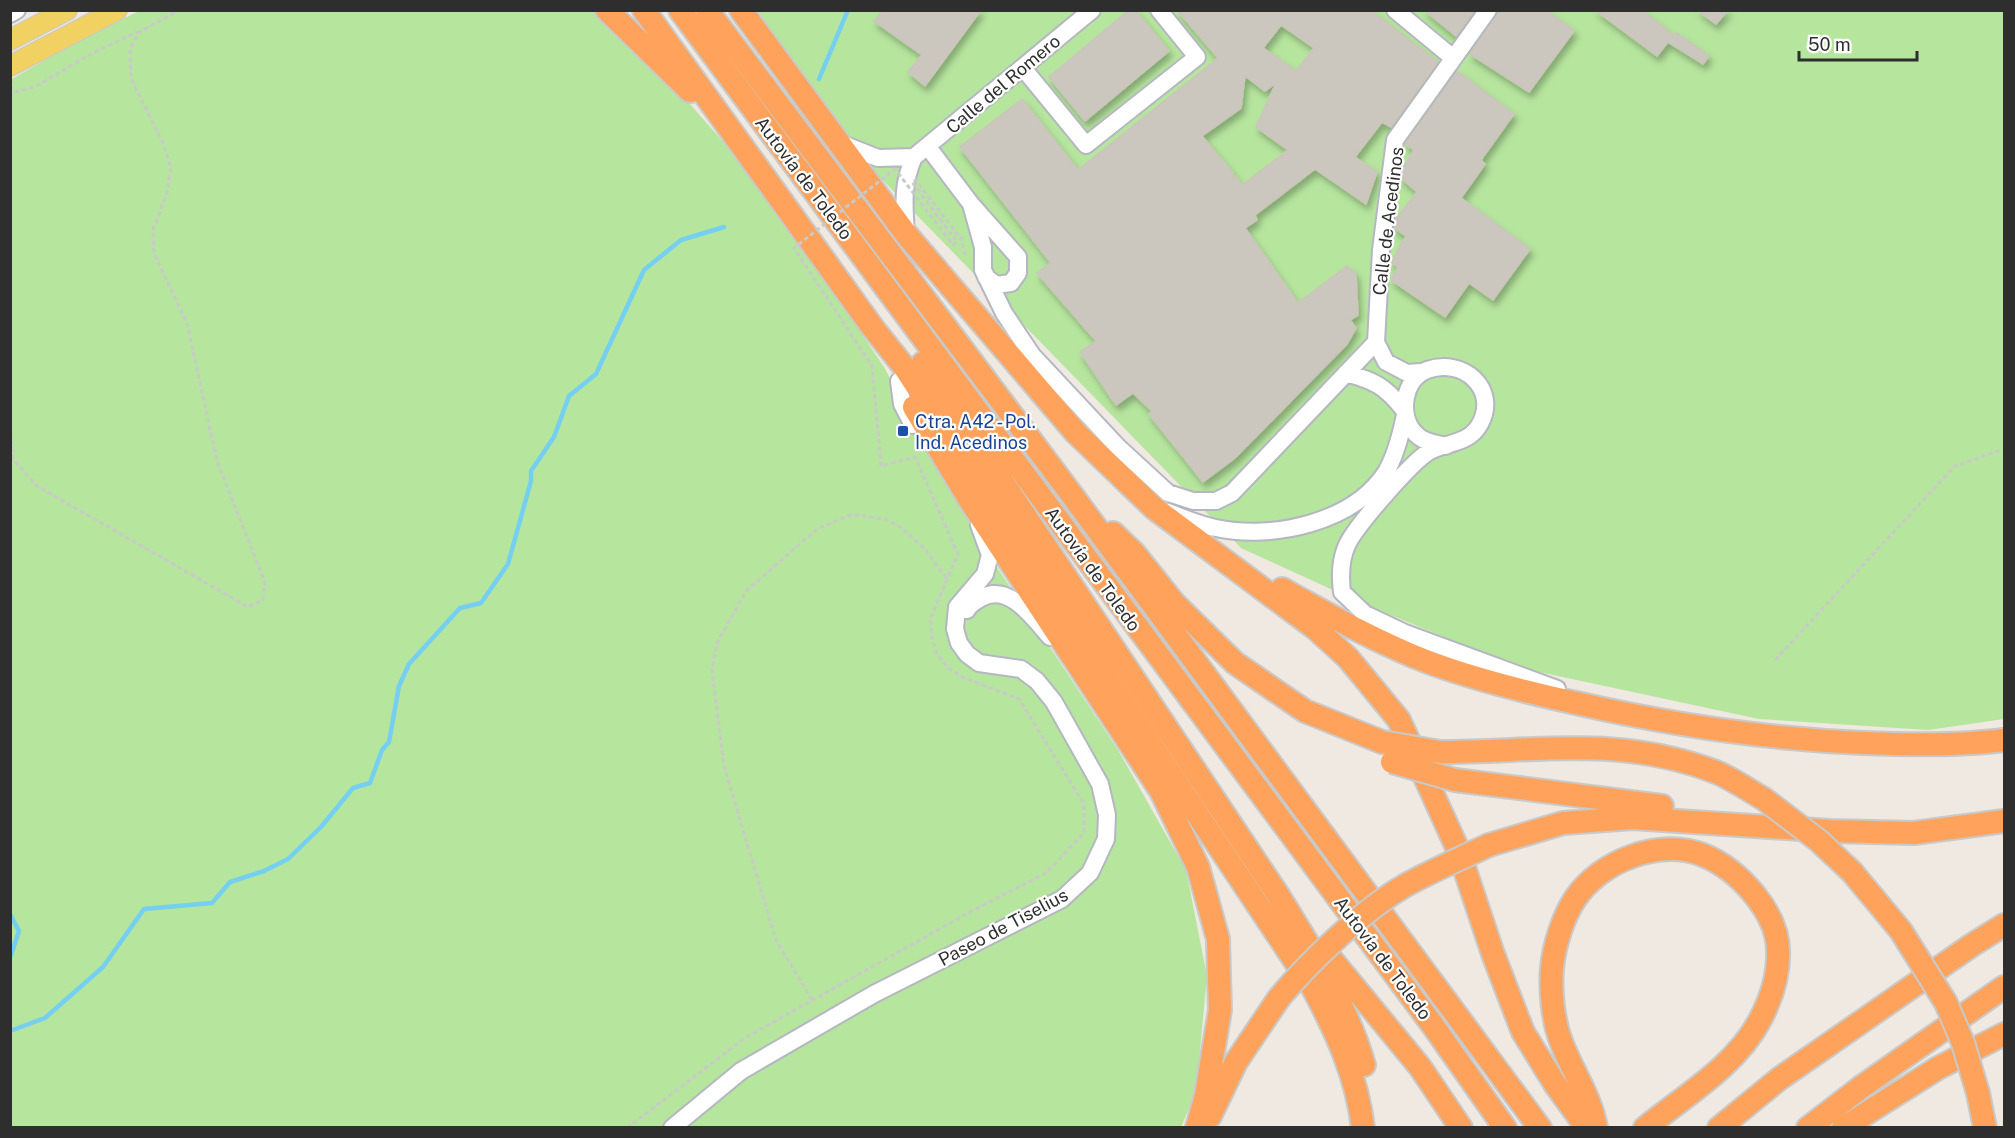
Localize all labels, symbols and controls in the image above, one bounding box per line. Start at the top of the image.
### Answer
scale bar [1799,24,1918,62]
street label: Calle del Romero [942,30,1064,138]
text: 50 m [1808,34,1851,55]
street label: Autovía de Toledo [751,112,857,244]
street label: Calle de Acedinos [1368,146,1408,296]
place label: Ctra. A42 - Pol. Ind. Acedinos [915,411,1036,453]
marker: Ctra. A42 - Pol. Ind. Acedinos [896,424,910,438]
street label: Autovía de Toledo [1041,503,1145,635]
street label: Paseo de Tiselius [935,884,1071,970]
street label: Autovía de Toledo [1330,892,1436,1024]

